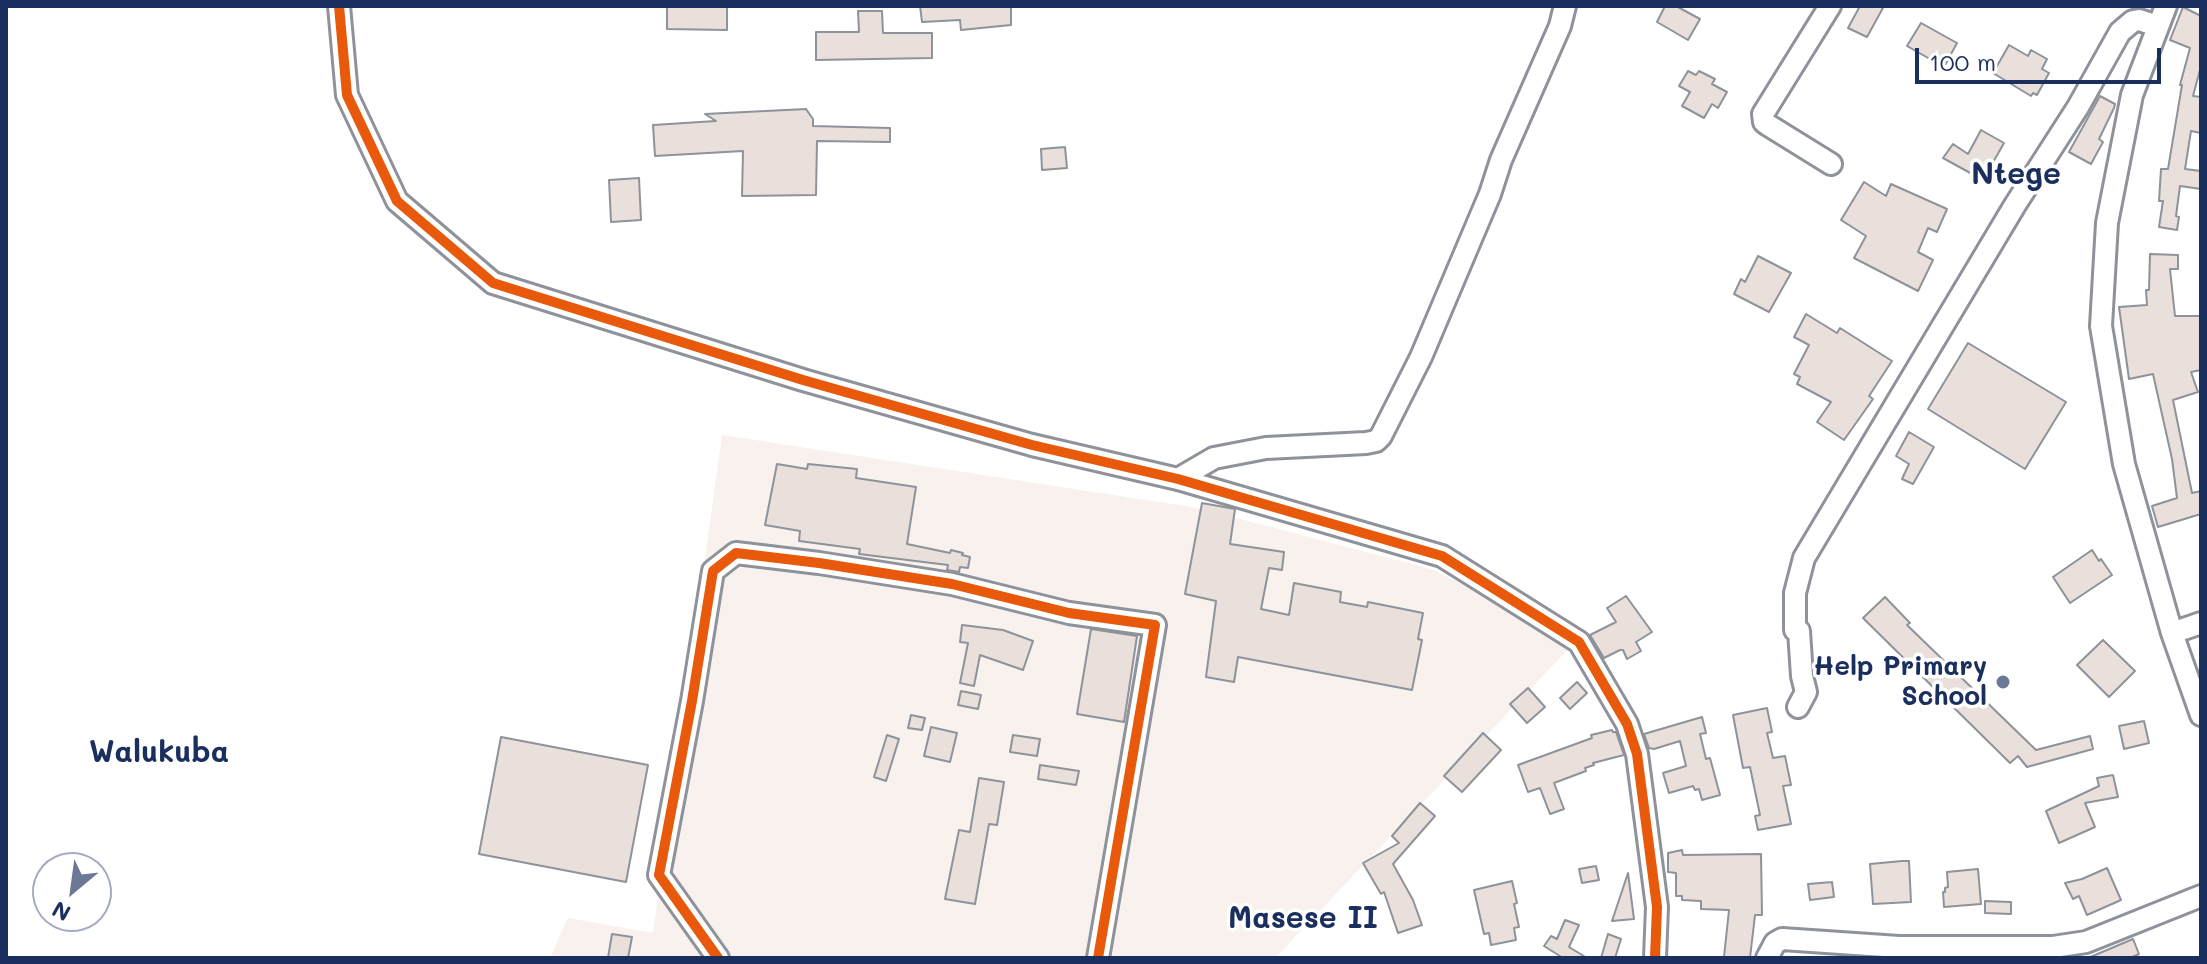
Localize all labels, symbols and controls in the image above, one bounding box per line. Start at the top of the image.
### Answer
scale bar [1919,32,2165,82]
text: 100 m [1929,46,1996,77]
district label: Ntege [1971,157,2061,193]
place label: Help Primary School [1813,651,1987,712]
marker: Help Primary School [1994,673,2012,691]
district label: Walukuba [89,735,229,771]
north arrow [32,852,112,932]
text: N [47,895,75,928]
district label: Masese II [1228,901,1378,937]

